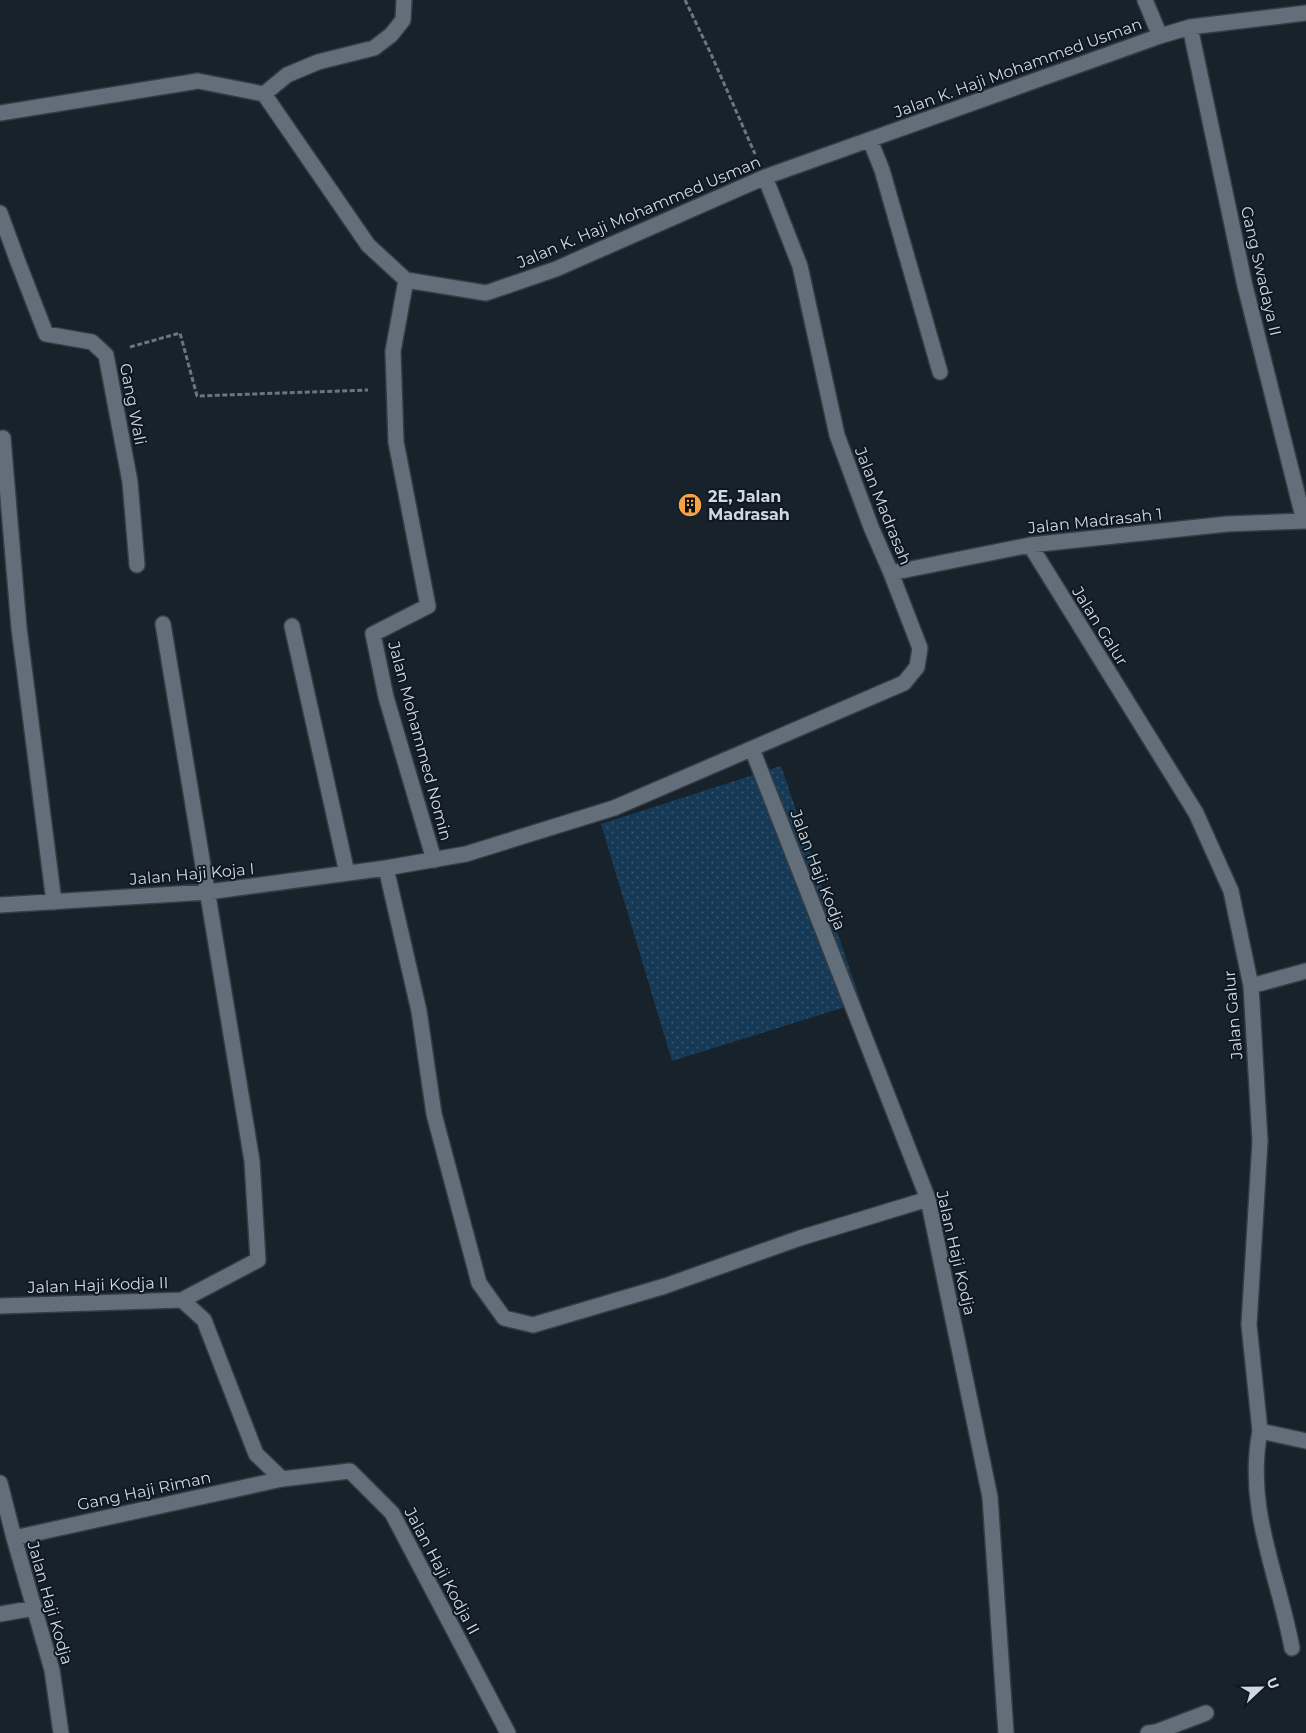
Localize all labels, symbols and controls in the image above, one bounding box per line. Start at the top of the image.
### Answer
street label: Jalan K. Haji Mohammed Usman [891,14,1145,122]
street label: Jalan K. Haji Mohammed Usman [514,152,763,272]
street label: Gang Swadaya II [1237,204,1285,338]
street label: Gang Wali [116,362,150,446]
street label: Jalan Madrasah [850,444,915,568]
place label: 2E, Jalan Madrasah [708,487,790,524]
building icon: 2E, Jalan Madrasah [677,492,703,518]
street label: Jalan Madrasah 1 [1026,504,1163,538]
street label: Jalan Galur [1068,582,1132,669]
street label: Jalan Mohammed Nomin [384,638,456,843]
street label: Jalan Haji Kodja [786,806,850,933]
street label: Jalan Haji Koja I [128,859,255,889]
street label: Jalan Galur [1220,970,1246,1061]
street label: Jalan Haji Kodja [932,1188,980,1317]
street label: Jalan Haji Kodja II [26,1273,169,1297]
street label: Gang Haji Riman [75,1468,213,1514]
street label: Jalan Haji Kodja II [400,1503,484,1638]
street label: Jalan Haji Kodja [23,1538,77,1667]
north arrow [1236,1663,1286,1713]
text: U [1263,1675,1283,1692]

